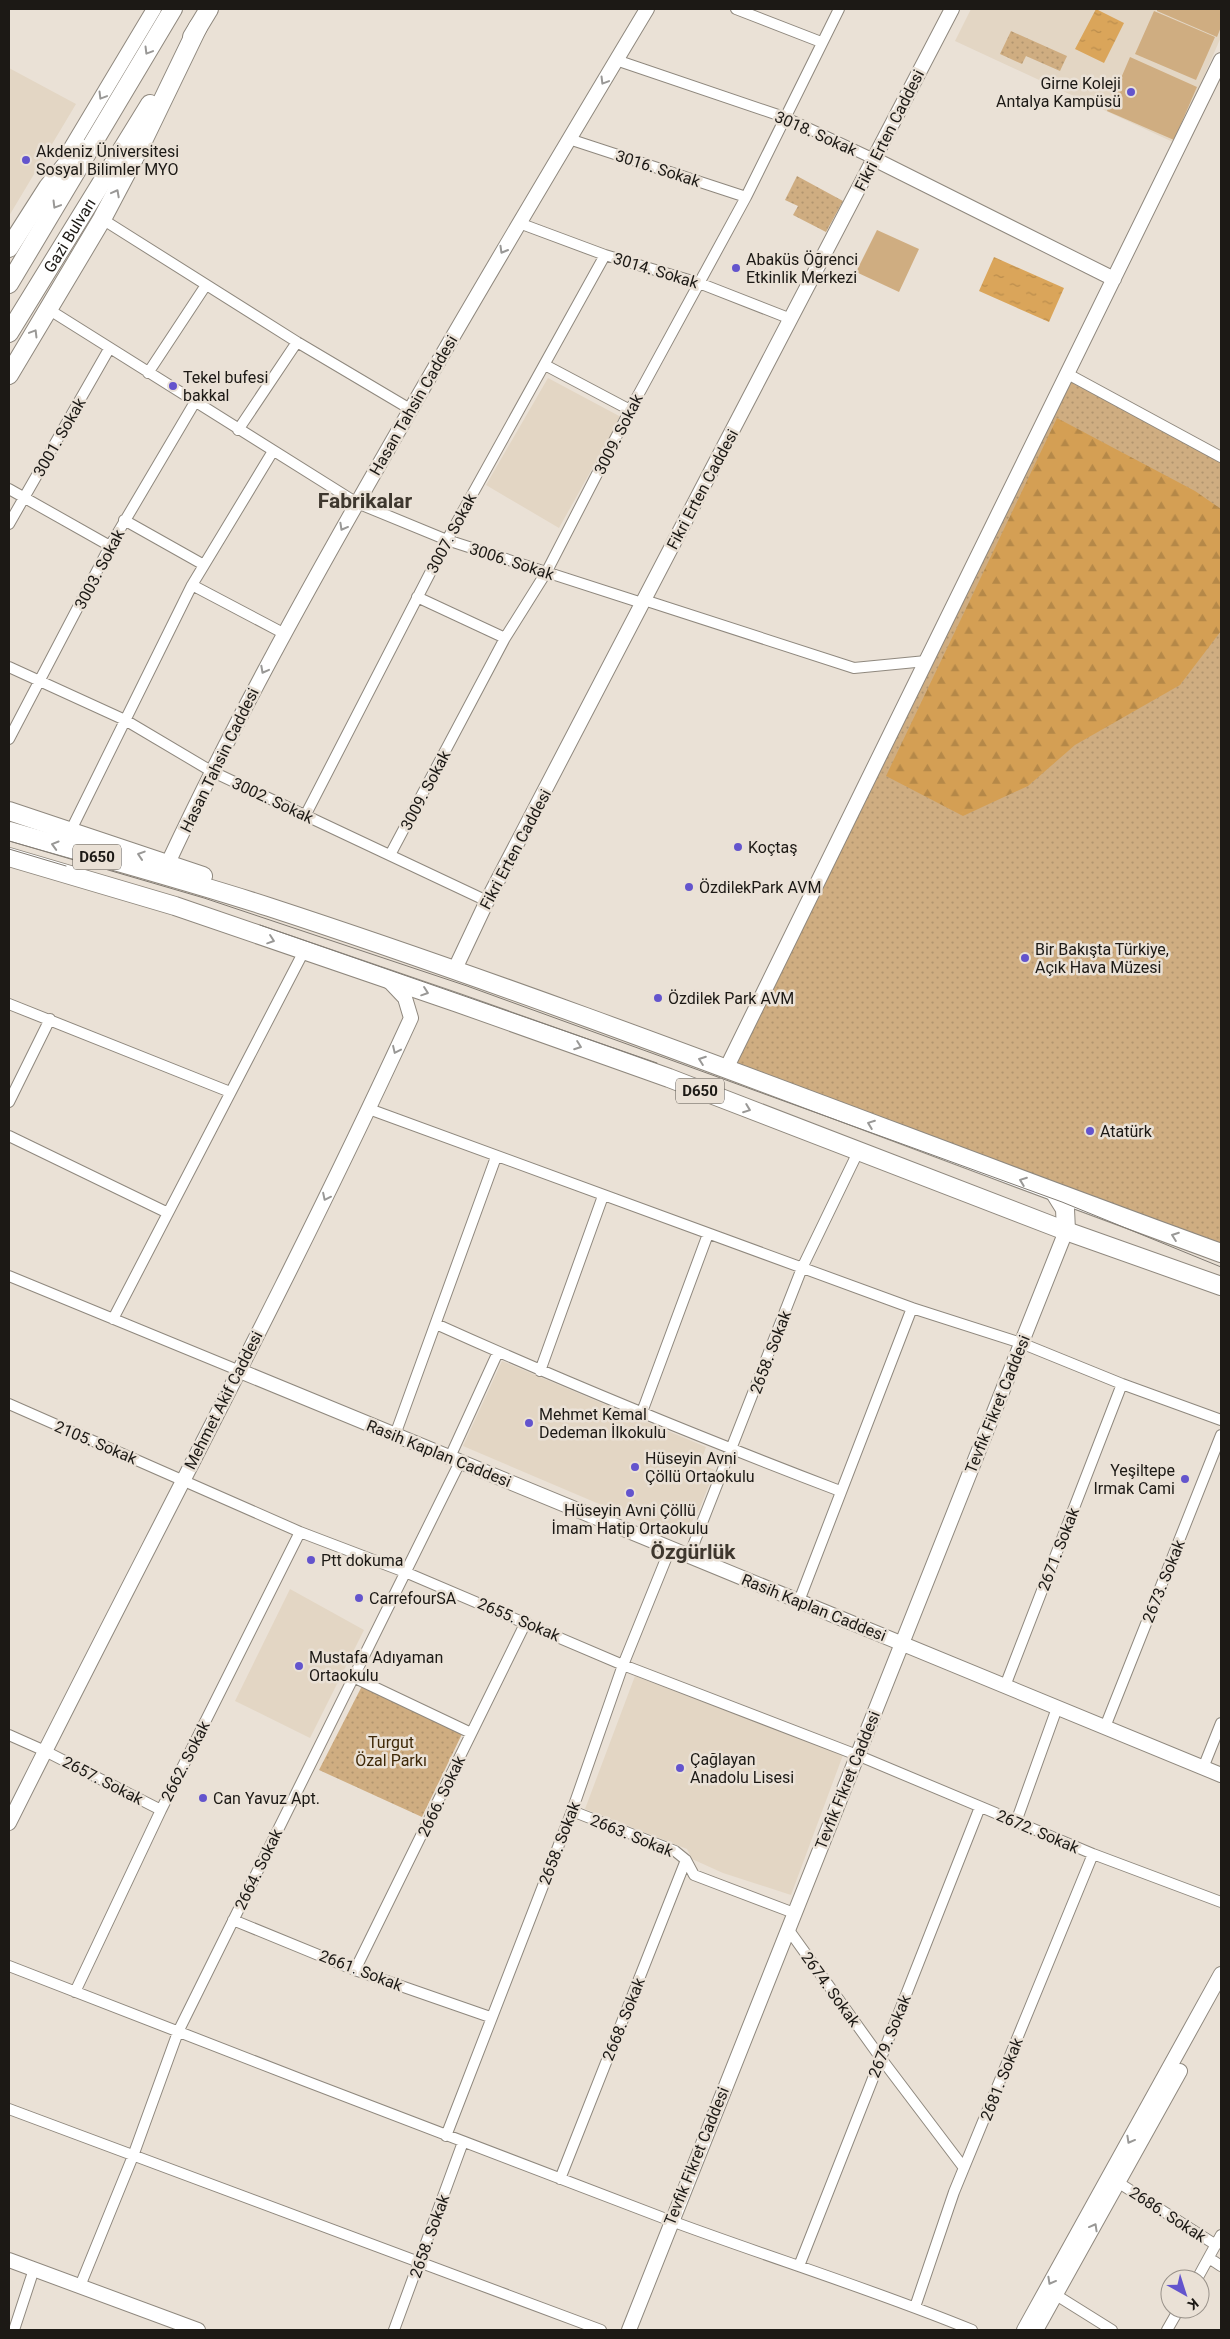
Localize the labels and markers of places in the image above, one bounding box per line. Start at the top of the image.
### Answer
place label: Girne Koleji Antalya Kampüsü [996,74,1121,111]
marker: Girne Koleji Antalya Kampüsü [1125,86,1137,98]
place label: Akdeniz Üniversitesi Sosyal Bilimler MYO [36,142,179,179]
marker: Akdeniz Üniversitesi Sosyal Bilimler MYO [20,154,32,166]
place label: Abaküs Öğrenci Etkinlik Merkezi [746,250,858,287]
marker: Abaküs Öğrenci Etkinlik Merkezi [730,262,742,274]
place label: Tekel bufesi bakkal [183,368,268,405]
marker: Tekel bufesi bakkal [167,380,179,392]
place label: Koçtaş [748,838,798,857]
marker: Koçtaş [732,841,744,853]
place label: ÖzdilekPark AVM [699,878,821,897]
marker: ÖzdilekPark AVM [683,881,695,893]
place label: Bir Bakışta Türkiye, Açık Hava Müzesi [1035,940,1169,977]
marker: Bir Bakışta Türkiye, Açık Hava Müzesi [1019,952,1031,964]
place label: Özdilek Park AVM [668,989,794,1008]
marker: Özdilek Park AVM [652,992,664,1004]
place label: Atatürk [1100,1122,1153,1141]
marker: Atatürk [1084,1125,1096,1137]
place label: Mehmet Kemal Dedeman İlkokulu [539,1405,666,1442]
marker: Mehmet Kemal Dedeman İlkokulu [523,1417,535,1429]
place label: Hüseyin Avni Çöllü Ortaokulu [645,1449,755,1486]
marker: Hüseyin Avni Çöllü Ortaokulu [629,1461,641,1473]
place label: Yeşiltepe Irmak Cami [1093,1461,1175,1498]
marker: Yeşiltepe Irmak Cami [1179,1473,1191,1485]
marker: Hüseyin Avni Çöllü İmam Hatip Ortaokulu [624,1487,636,1499]
place label: Hüseyin Avni Çöllü İmam Hatip Ortaokulu [552,1501,708,1538]
place label: Ptt dokuma [321,1551,403,1570]
marker: Ptt dokuma [305,1554,317,1566]
place label: CarrefourSA [369,1589,457,1608]
marker: CarrefourSA [353,1592,365,1604]
place label: Mustafa Adıyaman Ortaokulu [309,1648,443,1685]
marker: Mustafa Adıyaman Ortaokulu [293,1660,305,1672]
place label: Çağlayan Anadolu Lisesi [690,1750,794,1787]
marker: Çağlayan Anadolu Lisesi [674,1762,686,1774]
place label: Can Yavuz Apt. [213,1789,320,1808]
marker: Can Yavuz Apt. [197,1792,209,1804]

